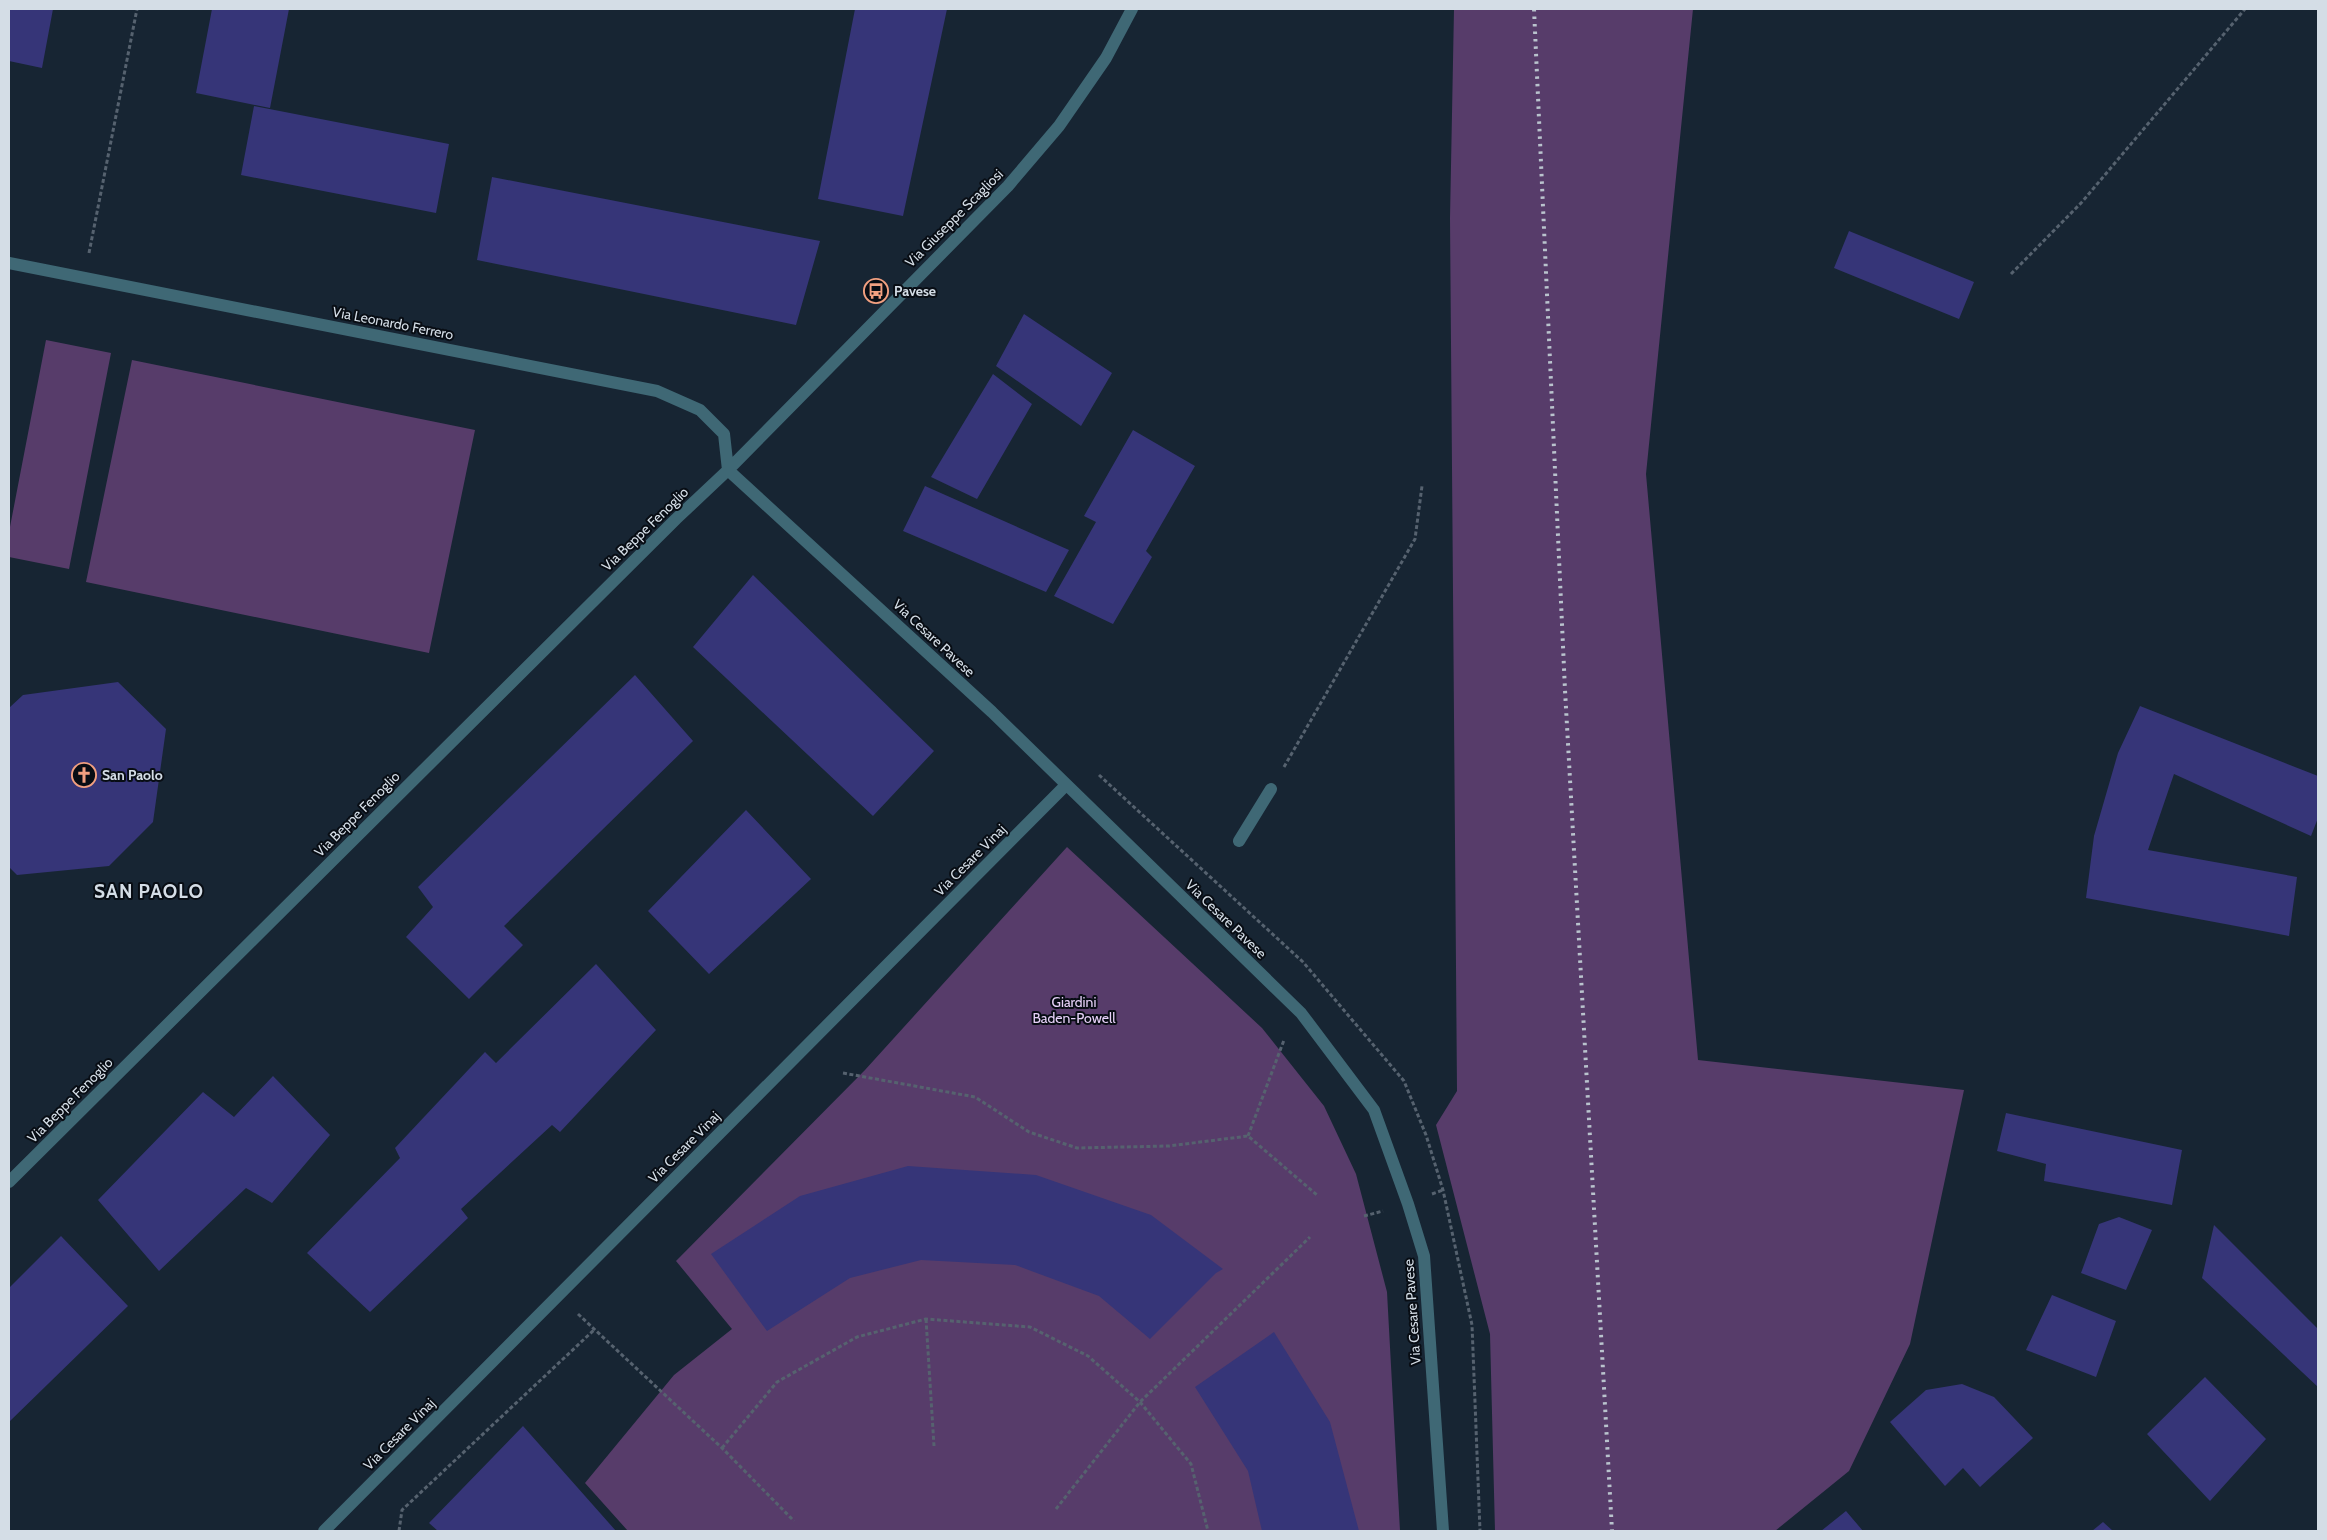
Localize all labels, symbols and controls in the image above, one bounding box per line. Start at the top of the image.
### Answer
street label: Via Giuseppe Scagliosi [901,165,1007,271]
bus stop icon: Pavese [863,278,889,304]
place label: Pavese [894,282,936,300]
street label: Via Leonardo Ferrero [331,302,455,344]
street label: Via Beppe Fenoglio [598,483,692,575]
street label: Via Cesare Pavese [889,595,979,681]
church icon: San Paolo [71,762,97,788]
place label: San Paolo [102,766,163,784]
street label: Via Beppe Fenoglio [310,767,404,861]
street label: Via Cesare Vinaj [930,820,1010,900]
street label: Via Cesare Pavese [1182,876,1270,962]
district label: SAN PAOLO [94,880,204,903]
park label: Giardini Baden-Powell [1032,993,1116,1027]
street label: Via Beppe Fenoglio [23,1053,117,1147]
street label: Via Cesare Vinaj [644,1107,724,1187]
street label: Via Cesare Pavese [1399,1259,1425,1365]
street label: Via Cesare Vinaj [359,1394,439,1474]

